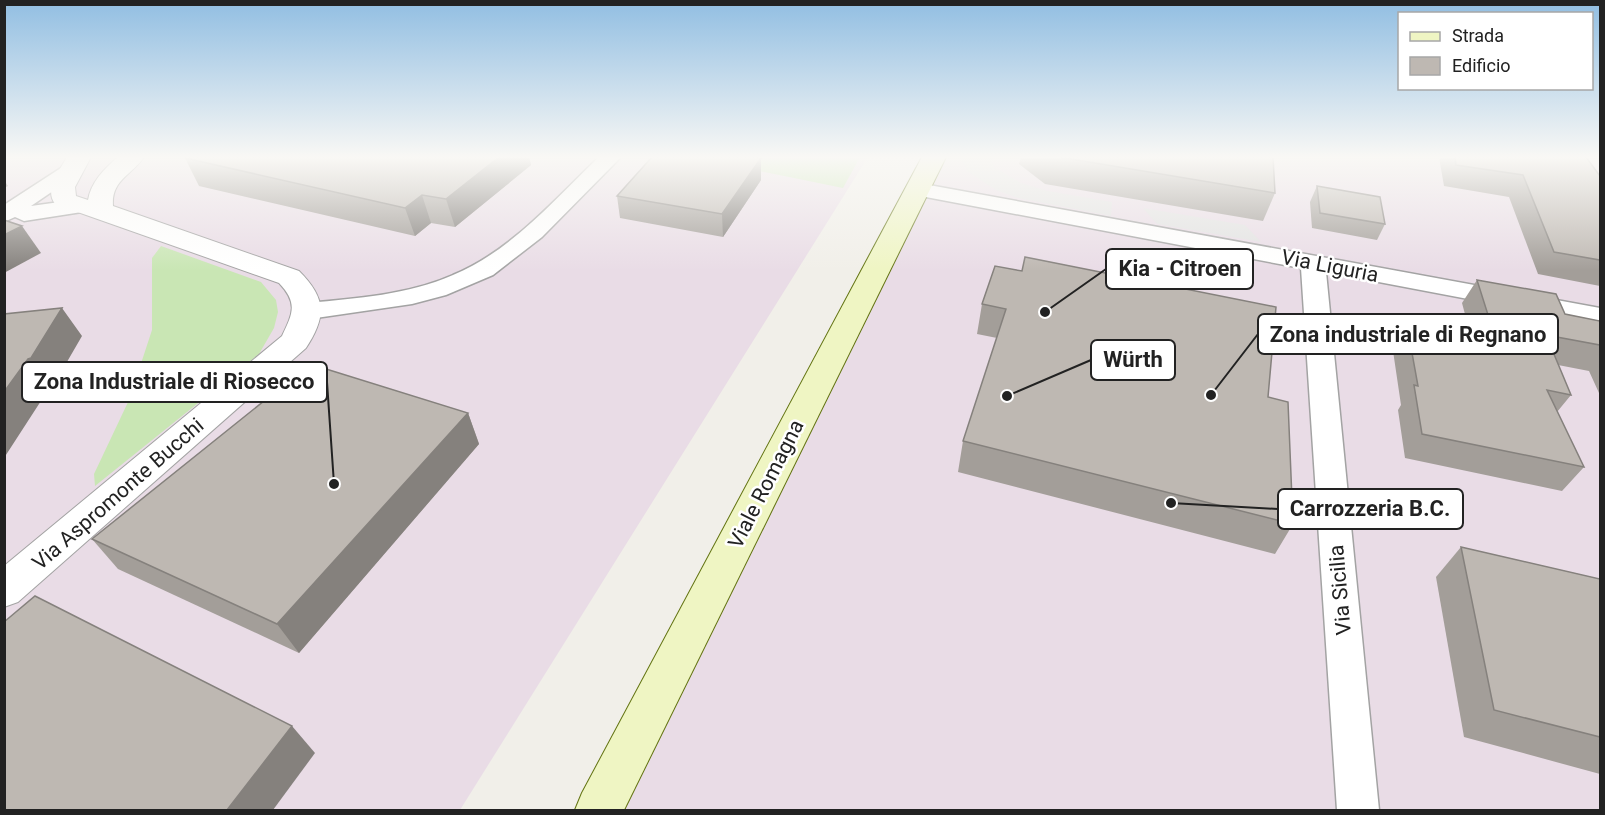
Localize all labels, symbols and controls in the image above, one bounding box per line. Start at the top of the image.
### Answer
legend [1398,12,1593,90]
text: Strada [1452,25,1504,46]
text: Edificio [1452,55,1511,76]
street label: Via Liguria [1279,245,1381,287]
callout: Kia - Citroen [1106,249,1253,289]
text: Kia - Citroen [1118,256,1242,281]
callout: Zona industriale di Regnano [1258,314,1558,354]
text: Zona industriale di Regnano [1270,322,1546,347]
callout: Würth [1091,340,1175,380]
text: Würth [1103,347,1163,372]
callout: Zona Industriale di Riosecco [22,362,327,402]
text: Zona Industriale di Riosecco [34,369,314,394]
street label: Via Aspromonte Bucchi [28,413,208,575]
street label: Viale Romagna [723,416,809,552]
callout: Carrozzeria B.C. [1278,489,1463,529]
text: Carrozzeria B.C. [1290,496,1450,521]
street label: Via Sicilia [1324,544,1356,636]

